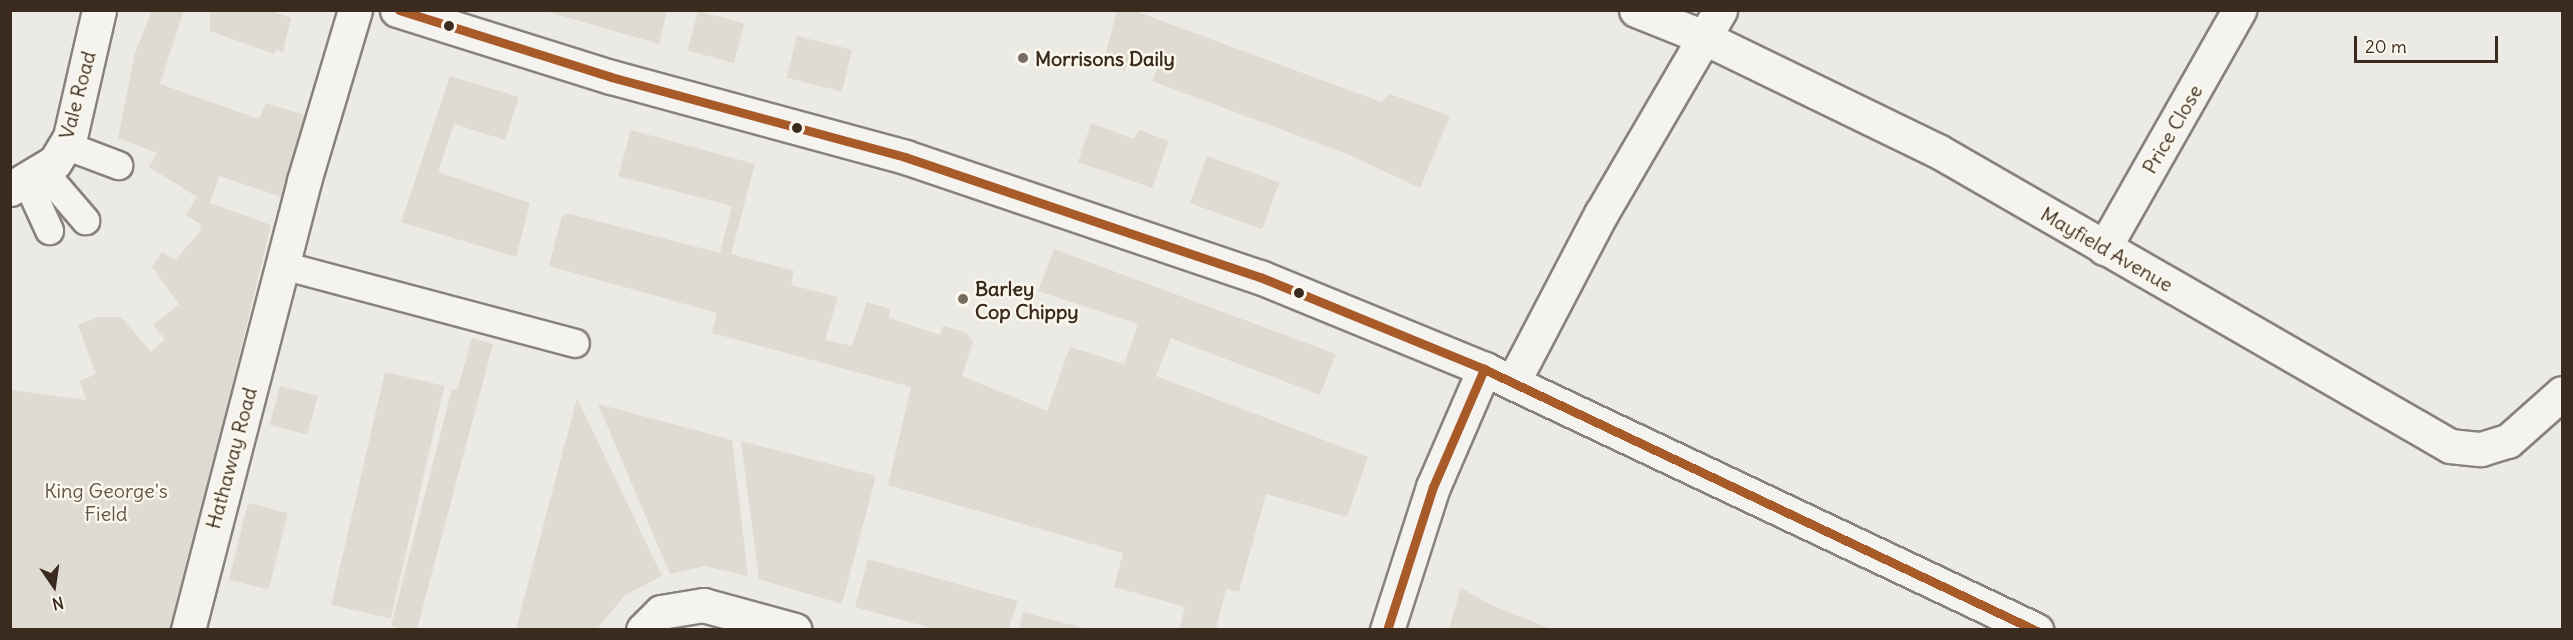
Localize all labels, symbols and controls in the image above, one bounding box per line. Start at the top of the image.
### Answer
unlabelled marker [443,20,455,32]
scale bar [2357,24,2501,62]
text: 20 m [2365,35,2407,58]
place label: Morrisons Daily [1035,46,1175,70]
street label: Vale Road [54,48,100,142]
marker: Morrisons Daily [1016,51,1030,65]
street label: Price Close [2137,80,2207,178]
unlabelled marker [791,122,803,134]
street label: Mayfield Avenue [2037,201,2177,297]
place label: Barley Cop Chippy [975,276,1079,323]
unlabelled marker [1293,287,1305,299]
marker: Barley Cop Chippy [956,292,970,306]
street label: Hathaway Road [201,385,261,531]
park label: King George's Field [44,478,168,525]
north arrow [24,556,84,616]
text: N [50,593,66,615]

